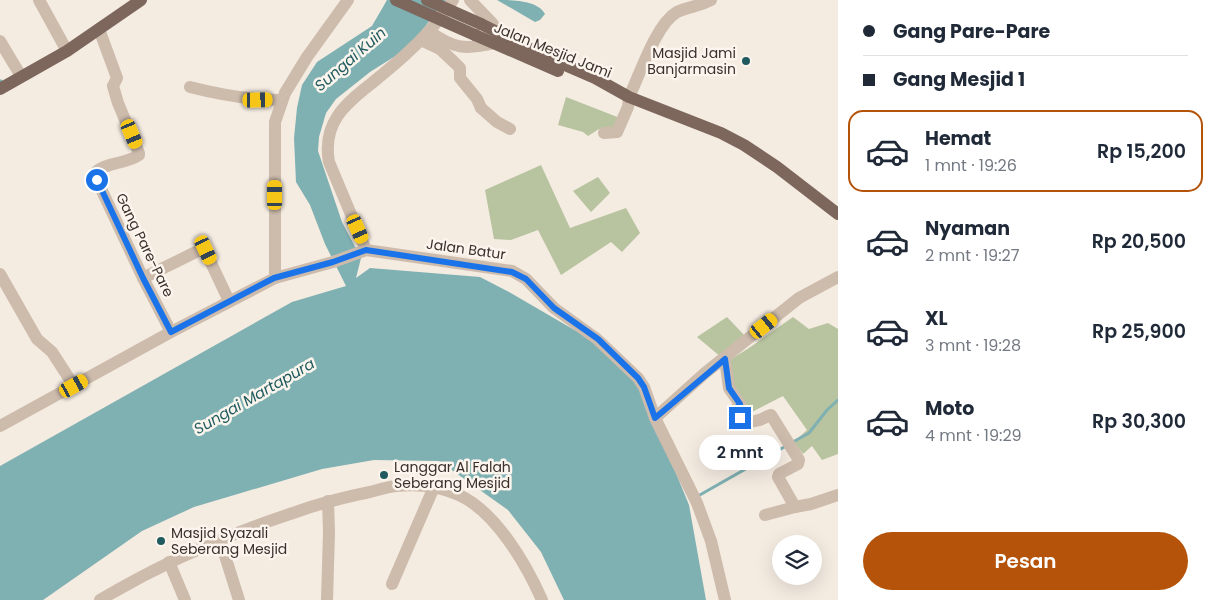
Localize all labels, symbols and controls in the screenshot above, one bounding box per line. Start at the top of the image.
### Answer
street label: Jalan Mesjid Jami [491,17,615,83]
text: Gang Pare-Pare [893,18,1050,45]
water label: Sungai Kuin [310,22,390,96]
place label: Masjid Jami Banjarmasin [647,43,736,79]
marker: Masjid Jami Banjarmasin [740,55,752,67]
text: Gang Mesjid 1 [893,66,1025,93]
car [242,92,273,108]
car [119,117,144,151]
text: Hemat [925,125,991,152]
icon: car [865,129,910,174]
text: Rp 15,200 [1097,138,1186,165]
text: 1 mnt · 19:26 [925,154,1017,177]
route start [86,169,108,191]
car [267,180,282,210]
street label: Gang Pare-Pare [111,190,179,301]
car [345,212,370,246]
text: Nyaman [925,215,1010,242]
icon: car [865,219,910,264]
text: Rp 20,500 [1092,228,1186,255]
car [192,233,219,267]
street label: Jalan Batur [425,234,507,264]
text: 2 mnt · 19:27 [925,244,1020,267]
text: XL [925,305,948,332]
icon: car [865,309,910,354]
car [747,311,780,341]
text: Rp 25,900 [1092,318,1186,345]
text: 3 mnt · 19:28 [925,334,1021,357]
water label: Sungai Martapura [190,353,318,439]
car [57,372,90,400]
text: Moto [925,395,974,422]
icon: car [865,399,910,444]
route end [729,407,751,429]
text: Rp 30,300 [1092,408,1186,435]
text: 4 mnt · 19:29 [925,424,1022,447]
callout: 2 mnt [699,436,781,470]
text: 2 mnt [717,441,763,464]
place label: Langgar Al Falah Seberang Mesjid [394,457,511,493]
marker: Langgar Al Falah Seberang Mesjid [378,469,390,481]
place label: Masjid Syazali Seberang Mesjid [171,523,287,559]
button: Pesan [863,532,1188,590]
marker: Masjid Syazali Seberang Mesjid [155,535,167,547]
map controls [772,535,822,585]
button: layers [772,535,822,585]

